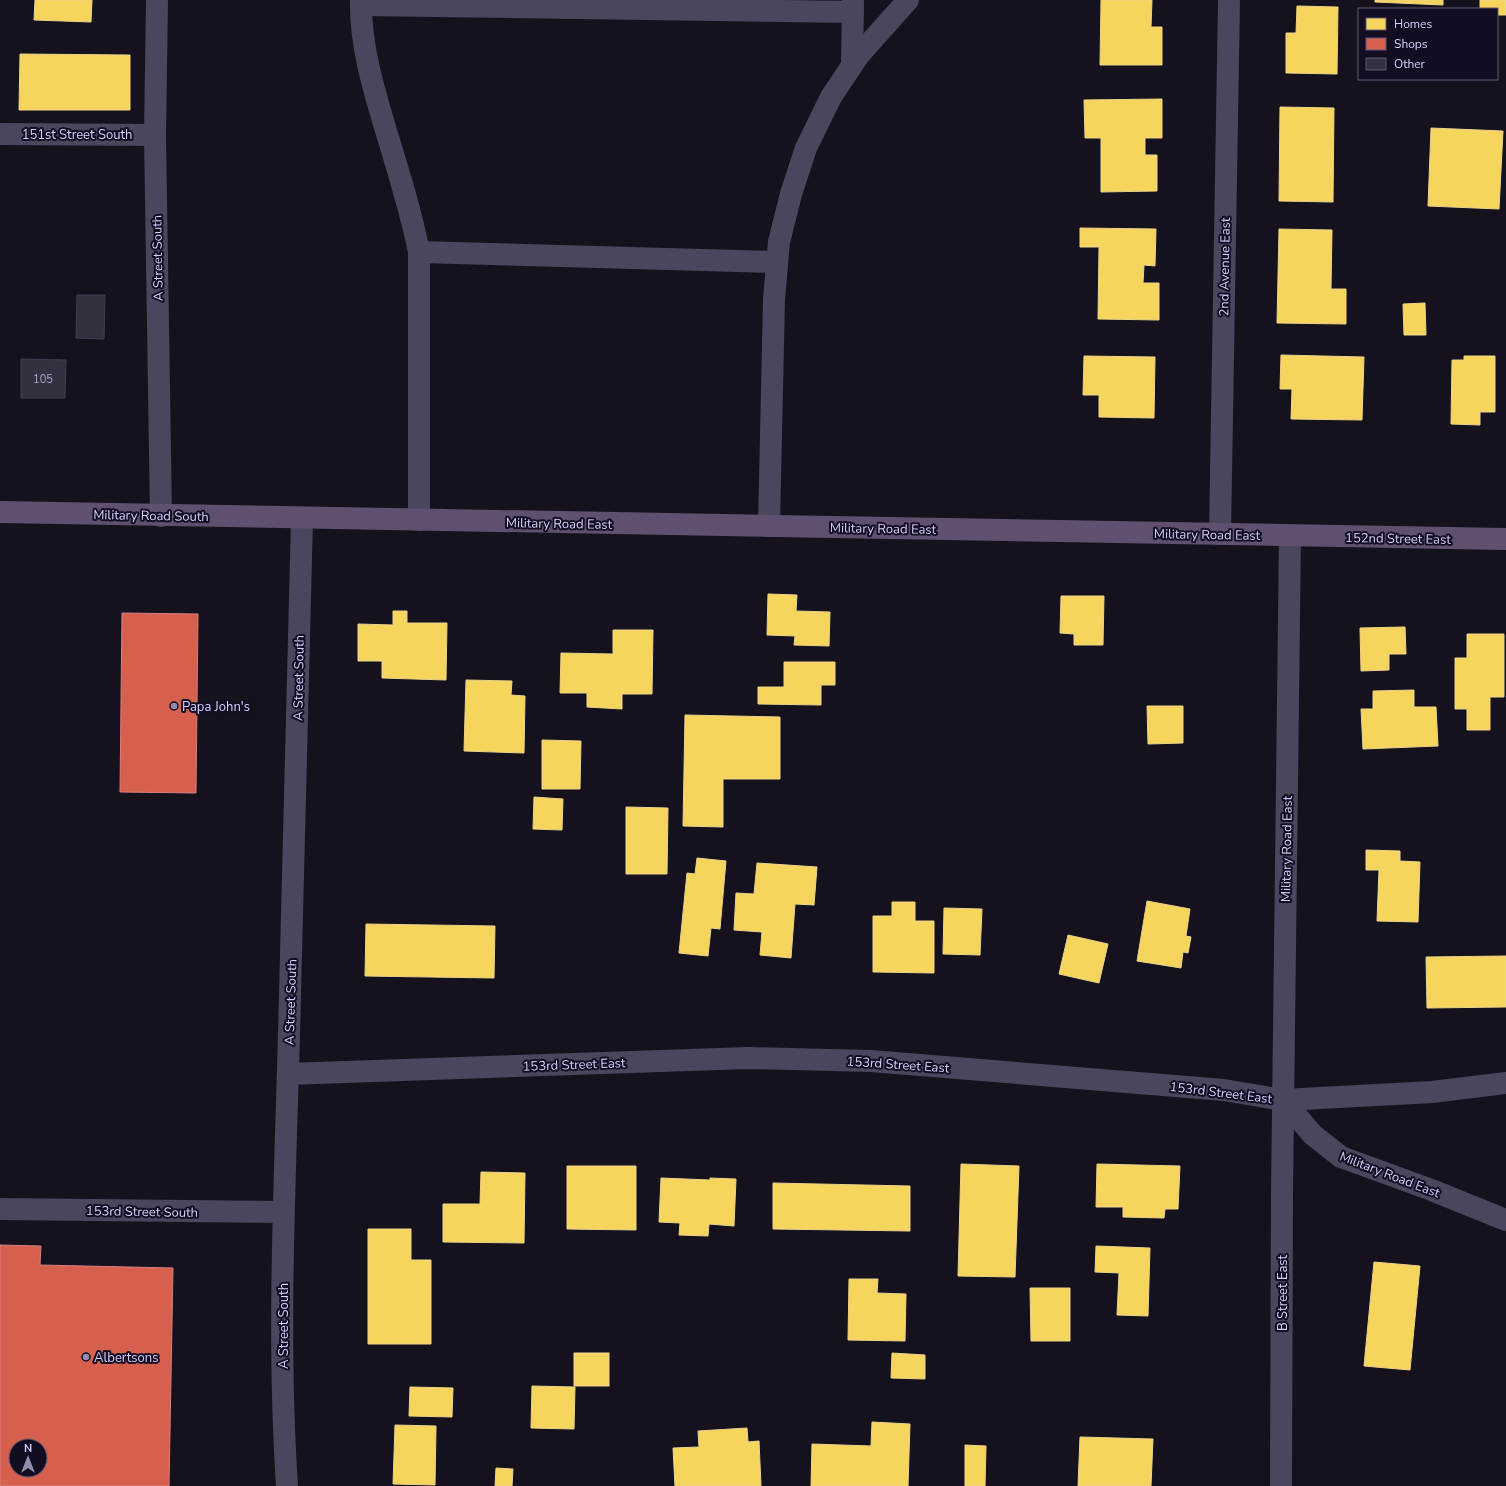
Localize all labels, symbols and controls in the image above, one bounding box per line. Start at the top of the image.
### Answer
legend [1358,8,1498,80]
text: Homes [1394,16,1432,32]
text: Shops [1394,36,1428,52]
text: Other [1394,56,1426,72]
street label: 151st Street South [22,126,132,144]
street label: A Street South [148,215,168,301]
street label: 2nd Avenue East [1215,217,1235,317]
house number: 105 [33,372,53,387]
street label: Military Road South [93,506,209,526]
street label: Military Road East [506,514,613,534]
street label: Military Road East [830,519,937,539]
street label: Military Road East [1154,525,1261,545]
street label: 152nd Street East [1345,529,1451,549]
street label: A Street South [289,635,309,721]
place label: Papa John's [182,698,250,716]
marker: Papa John's [169,701,179,711]
street label: Military Road East [1277,795,1297,902]
street label: A Street South [281,959,301,1045]
street label: 153rd Street East [846,1052,950,1078]
street label: 153rd Street East [522,1054,626,1076]
street label: 153rd Street East [1169,1078,1273,1108]
street label: Military Road East [1337,1148,1443,1203]
street label: 153rd Street South [86,1202,198,1222]
street label: B Street East [1274,1255,1292,1331]
street label: A Street South [275,1283,293,1369]
place label: Albertsons [94,1349,159,1367]
marker: Albertsons [81,1352,91,1362]
north arrow [8,1438,48,1478]
text: N [24,1441,32,1456]

